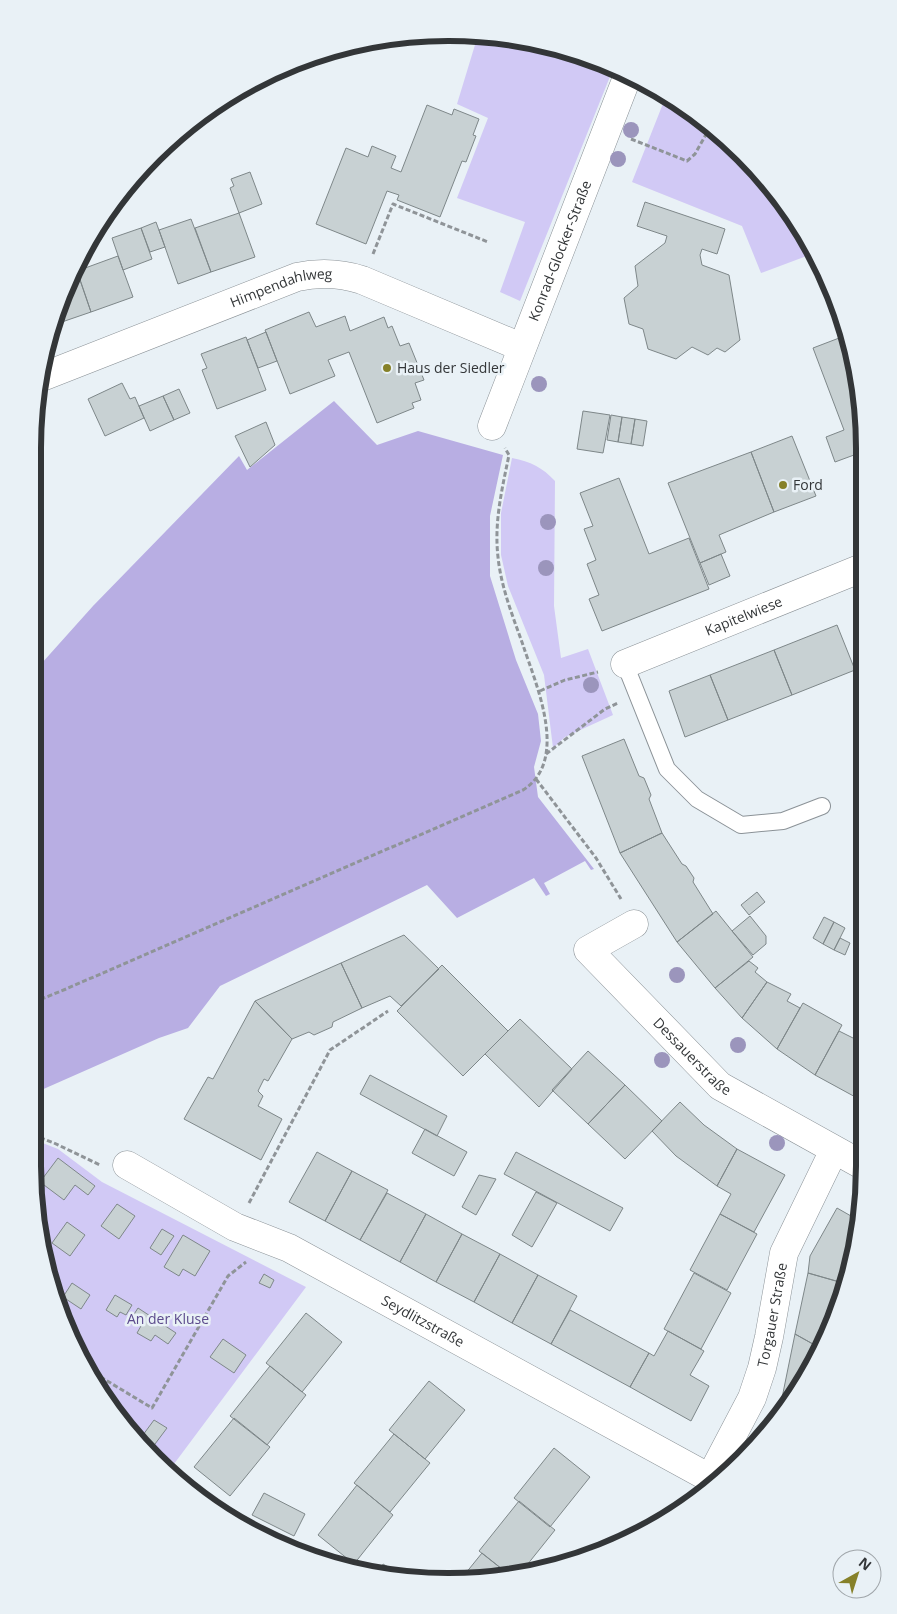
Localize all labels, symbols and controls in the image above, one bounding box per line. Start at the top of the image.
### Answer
street label: Konrad-Glocker-Straße [524,177,595,324]
street label: Himpendahlweg [227,264,333,311]
place label: Haus der Siedler [397,358,505,377]
marker: Haus der Siedler [381,362,393,374]
place label: Ford [793,475,823,494]
marker: Ford [777,479,789,491]
street label: Kapitelwiese [702,591,785,640]
street label: Dessauerstraße [650,1013,735,1099]
street label: Torgauer Straße [752,1261,791,1369]
street label: Seydlitzstraße [378,1290,468,1351]
park label: An der Kluse [127,1309,209,1328]
north arrow [832,1549,882,1599]
text: N [855,1553,876,1574]

